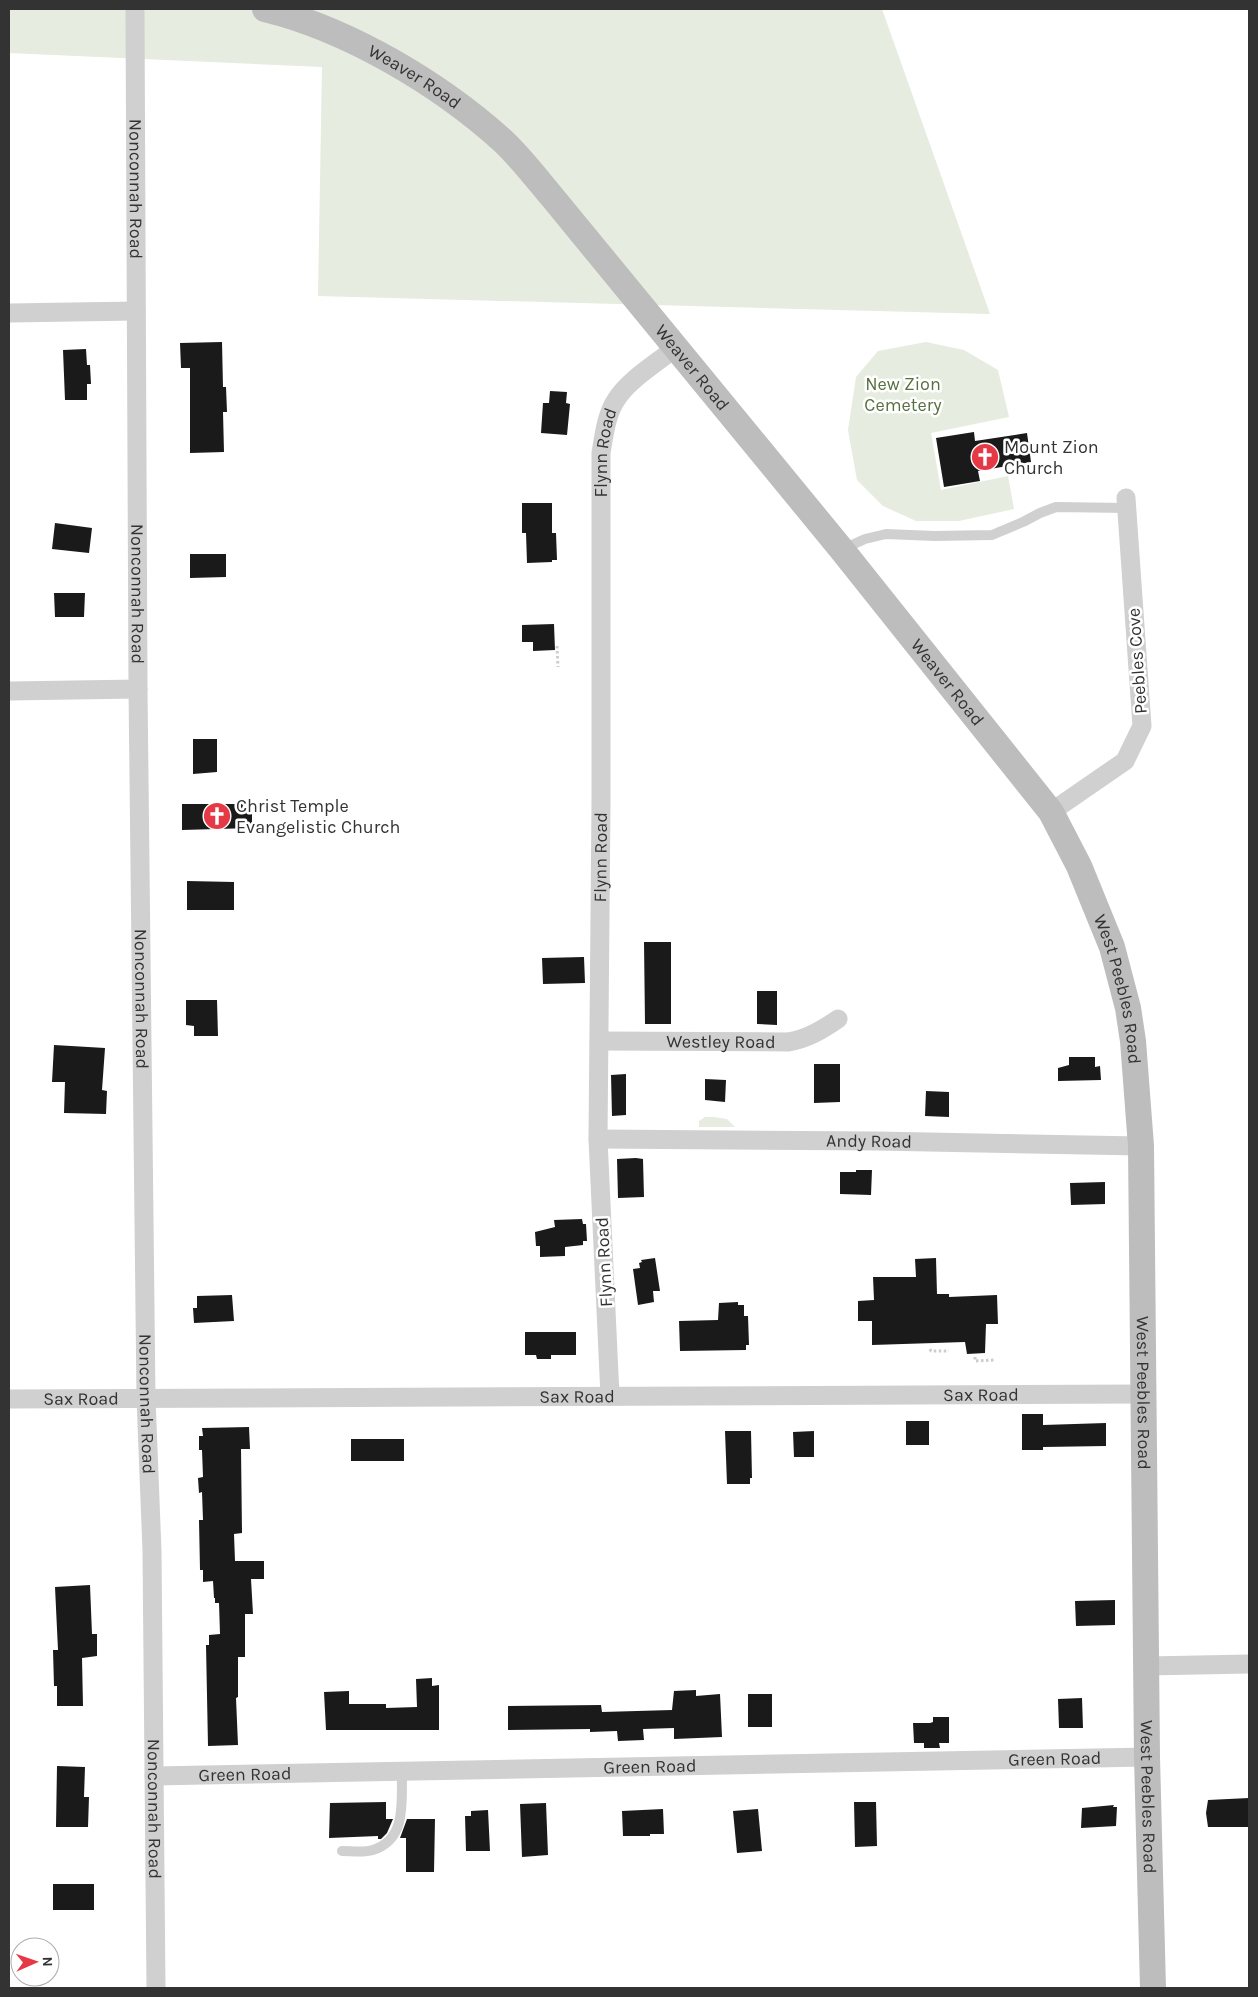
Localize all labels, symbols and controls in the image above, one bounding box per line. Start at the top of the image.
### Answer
street label: Weaver Road [364,40,465,114]
street label: Nonconnah Road [124,119,147,259]
street label: Weaver Road [650,320,734,415]
park label: New Zion Cemetery [864,373,942,416]
street label: Flynn Road [590,405,622,497]
place label: Mount Zion Church [1004,436,1099,479]
church icon: Mount Zion Church [970,442,1000,472]
street label: Nonconnah Road [126,524,149,664]
street label: Peebles Cove [1122,607,1152,715]
street label: Weaver Road [906,634,989,730]
place label: Christ Temple Evangelistic Church [236,795,400,838]
church icon: Christ Temple Evangelistic Church [202,801,232,831]
street label: Flynn Road [589,812,612,903]
street label: West Peebles Road [1089,911,1146,1065]
street label: Nonconnah Road [130,929,153,1069]
street label: Westley Road [666,1030,776,1053]
street label: Andy Road [826,1130,912,1153]
street label: Flynn Road [591,1216,617,1308]
street label: West Peebles Road [1132,1316,1155,1470]
street label: Nonconnah Road [134,1334,160,1475]
street label: Sax Road [943,1384,1019,1406]
street label: Sax Road [539,1385,615,1408]
street label: Sax Road [43,1388,119,1410]
street label: West Peebles Road [1136,1720,1161,1874]
street label: Nonconnah Road [143,1738,166,1879]
street label: Green Road [1008,1747,1102,1771]
street label: Green Road [603,1755,697,1778]
street label: Green Road [198,1762,292,1786]
north arrow [10,1937,60,1987]
text: N [39,1956,56,1967]

